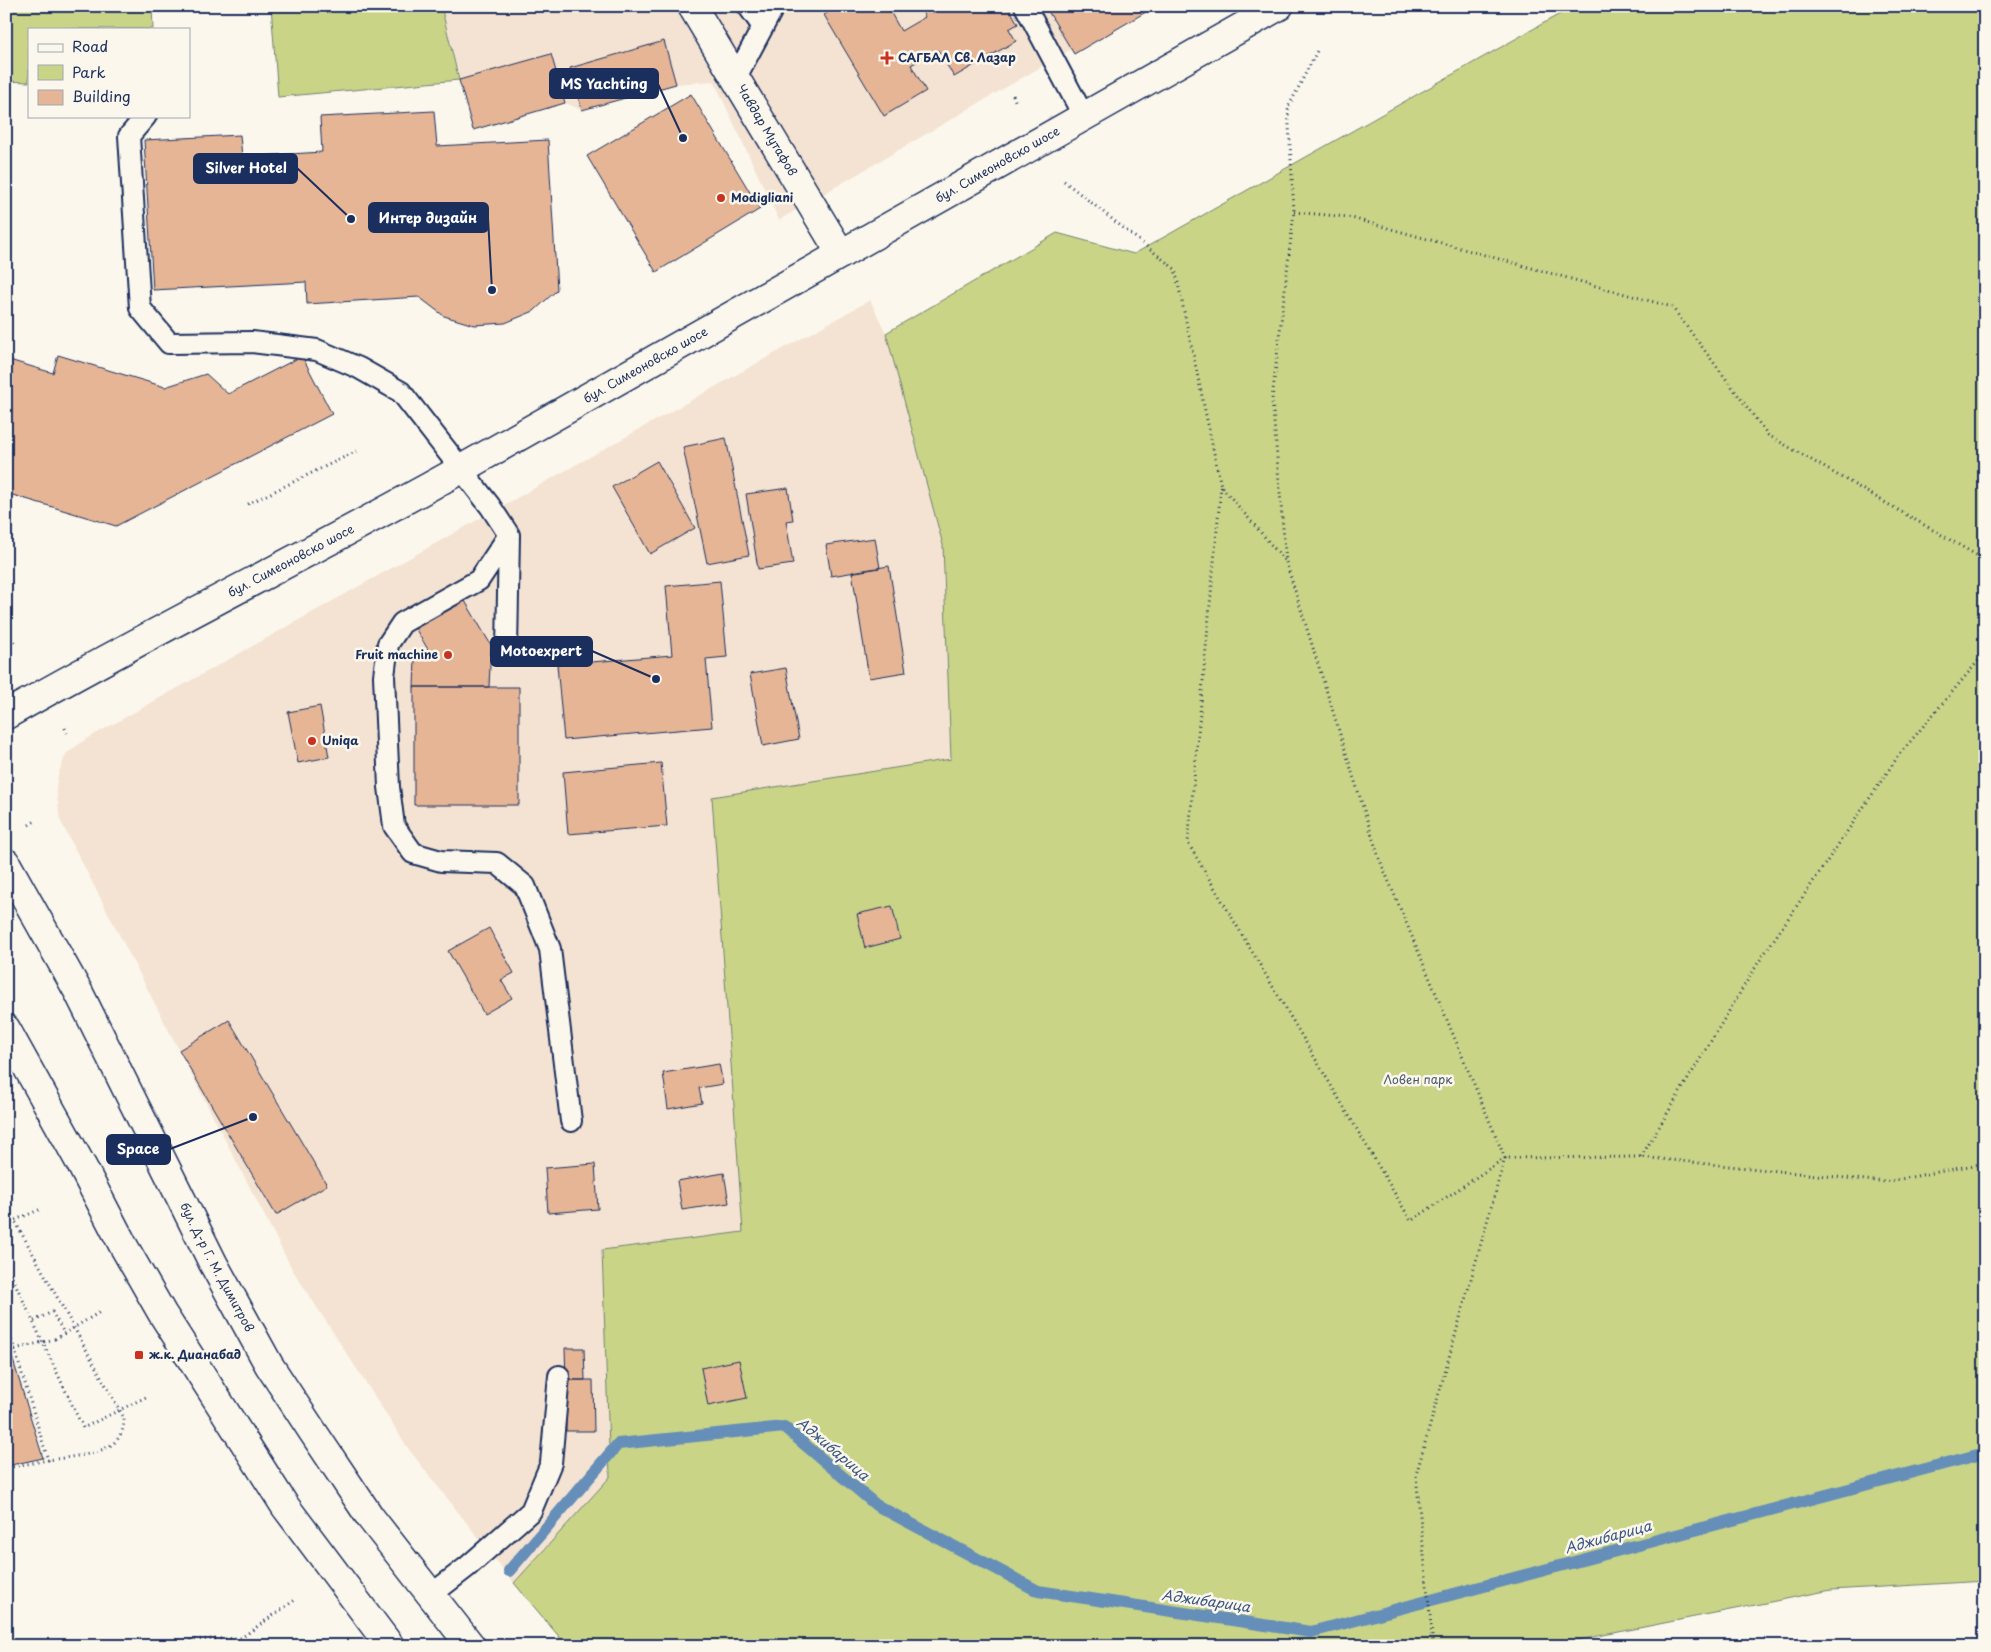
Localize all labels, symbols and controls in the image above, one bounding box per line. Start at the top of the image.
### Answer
legend [28,28,190,118]
text: Road [72,34,108,57]
place label: САГБАЛ Св. Лазар [898,48,1016,66]
marker: САГБАЛ Св. Лазар [880,51,894,65]
text: Park [72,60,106,83]
callout: MS Yachting [550,69,658,98]
text: MS Yachting [561,73,647,94]
street label: Чавдар Мутафов [733,81,802,179]
text: Building [72,84,131,107]
street label: бул. Симеоновско шосе [931,121,1063,207]
callout: Silver Hotel [194,154,297,183]
text: Silver Hotel [205,157,287,178]
place label: Modigliani [731,188,794,206]
marker: Modigliani [715,192,727,204]
callout: Интер дизайн [369,203,488,232]
text: Интер дизайн [379,207,477,228]
street label: бул. Симеоновско шосе [580,322,711,407]
street label: бул. Симеоновско шосе [224,519,357,601]
callout: Motoexpert [491,637,592,666]
text: Motoexpert [500,640,582,661]
place label: Fruit machine [355,645,438,663]
marker: Fruit machine [442,649,454,661]
place label: Uniqa [322,731,359,749]
marker: Uniqa [306,735,318,747]
park label: Ловен парк [1384,1070,1453,1088]
callout: Space [107,1135,170,1164]
text: Space [117,1138,160,1159]
street label: бул. Д-р Г. М. Димитров [176,1199,259,1335]
place label: ж.к. Дианабад [149,1345,241,1363]
marker: ж.к. Дианабад [133,1349,145,1361]
water label: Аджибарица [793,1412,875,1486]
water label: Аджибарица [1562,1515,1655,1558]
water label: Аджибарица [1161,1584,1253,1617]

